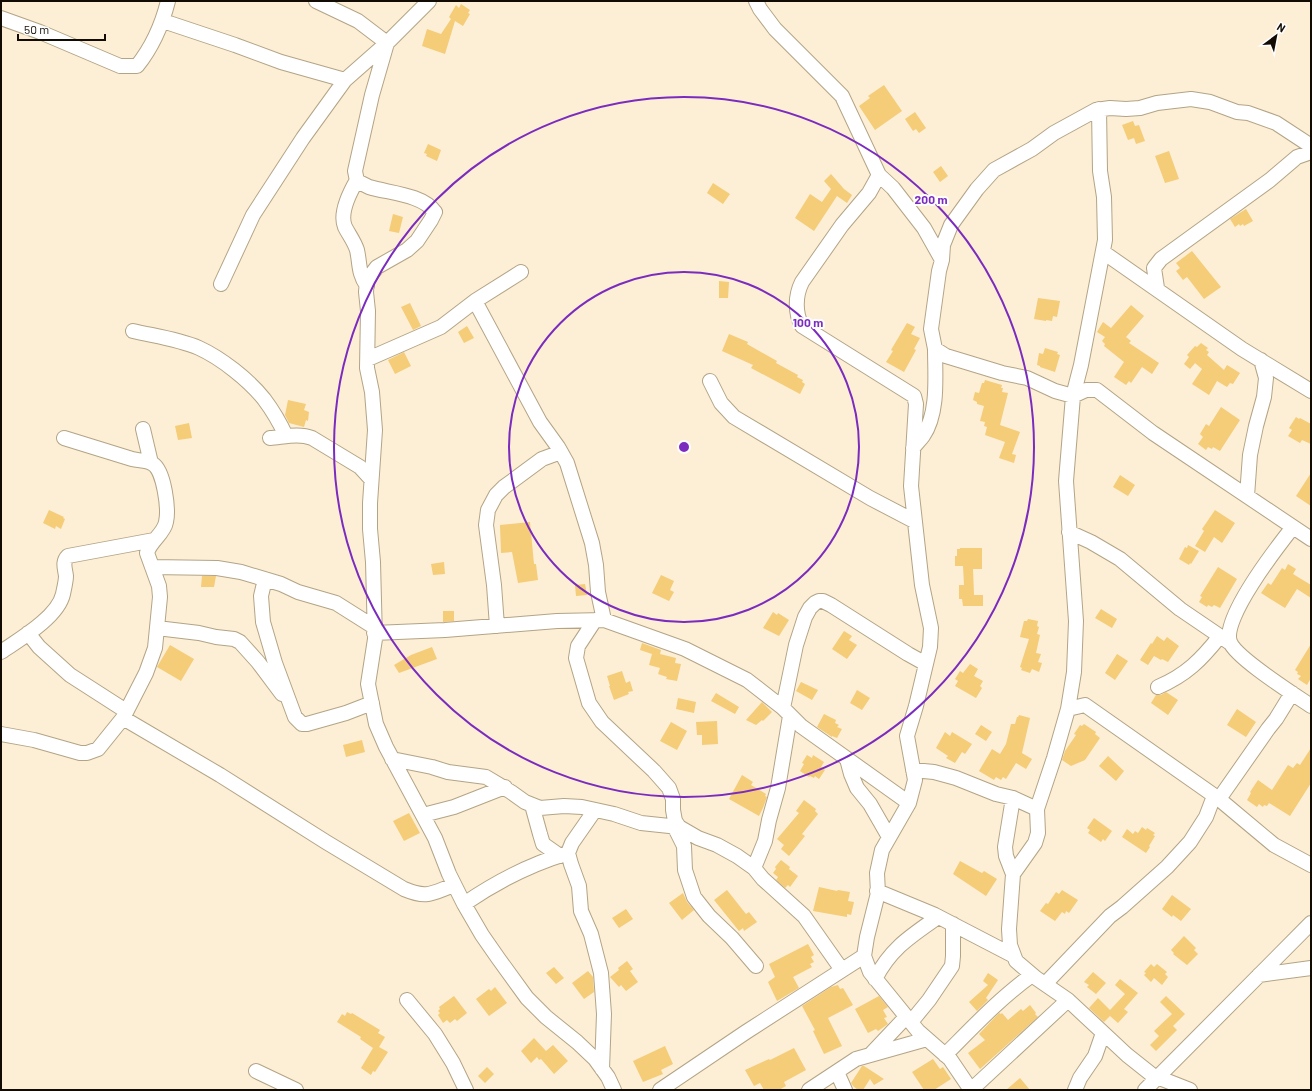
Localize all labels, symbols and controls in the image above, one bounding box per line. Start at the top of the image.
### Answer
scale bar [18,16,105,42]
north arrow [1256,16,1296,56]
text: N [1275,20,1288,35]
text: 50 m [24,22,49,36]
text: 200 m [915,192,947,206]
text: 100 m [793,315,823,329]
centre of rings [677,440,691,454]

